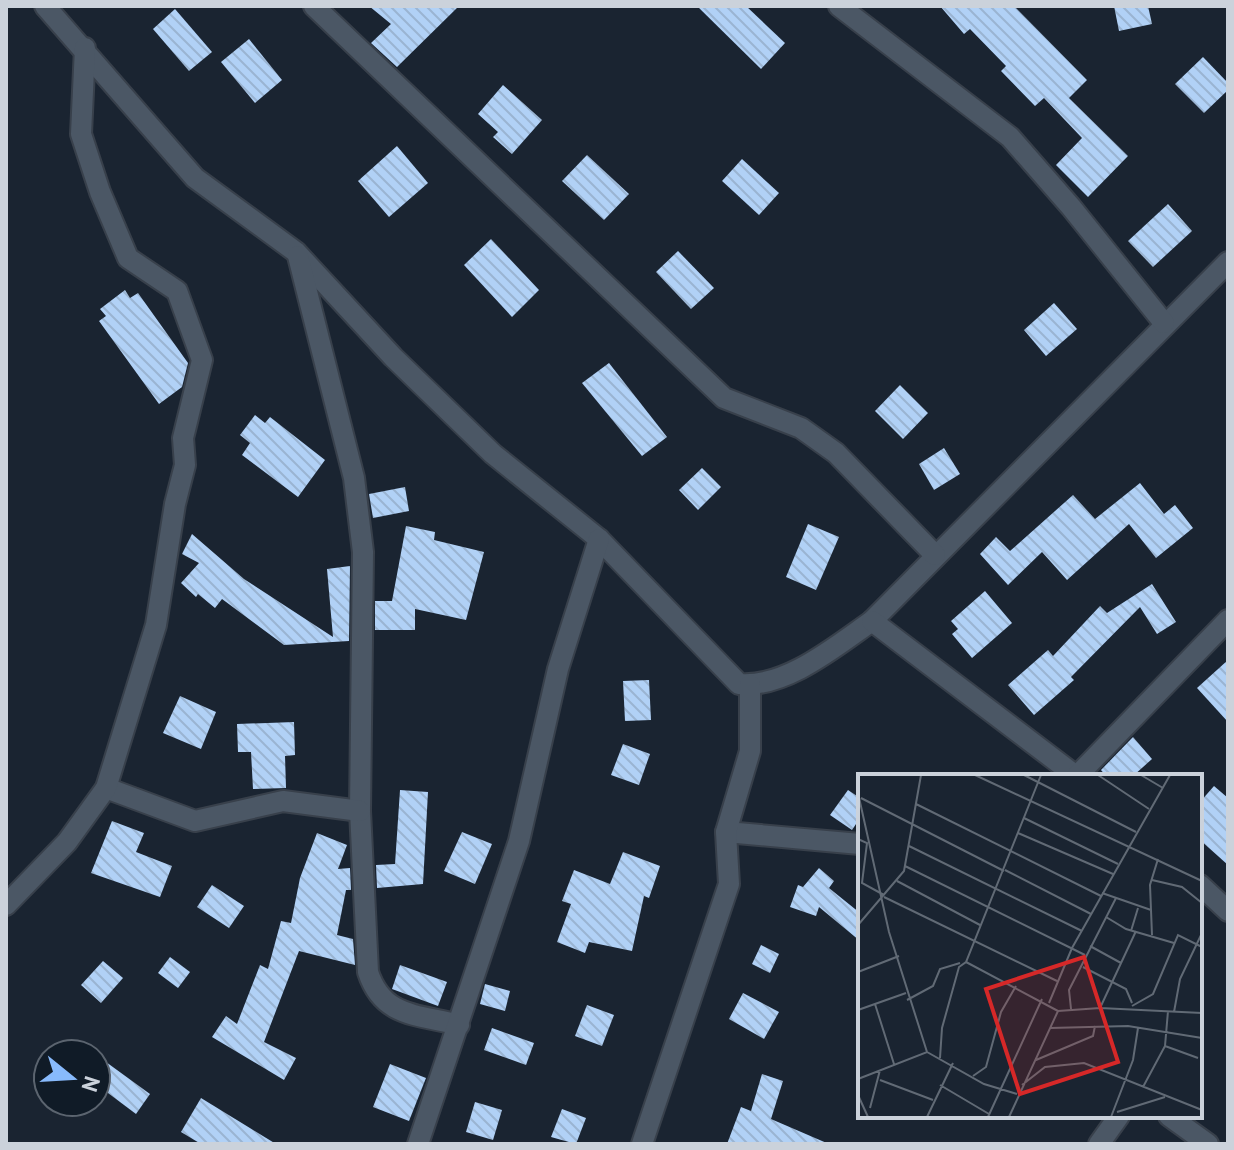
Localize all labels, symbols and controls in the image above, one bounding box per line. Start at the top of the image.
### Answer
inset map [858,774,1202,1118]
north arrow [32,1038,112,1118]
text: N [75,1073,107,1095]

